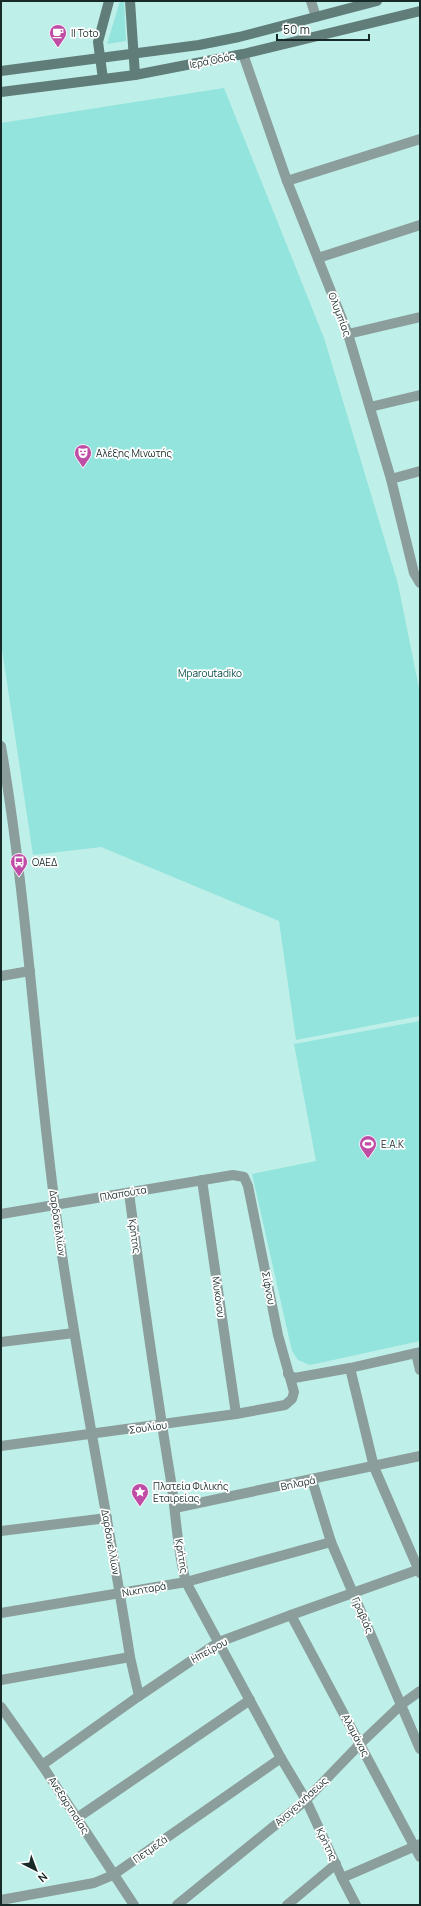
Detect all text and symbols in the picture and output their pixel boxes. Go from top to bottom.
scale bar [277,16,369,42]
text: 50 m [283,21,310,38]
cafe icon: Il Toto [48,23,68,48]
place label: Il Toto [71,26,99,40]
street label: Ιερά Οδός [188,49,236,71]
street label: Ολυμπίας [325,290,355,338]
theatre icon: Αλέξης Μινωτής [73,443,93,468]
place label: Αλέξης Μινωτής [96,446,173,460]
park label: Mparoutadiko [178,666,242,680]
bus stop icon: ΟΑΕΔ [9,852,29,877]
place label: ΟΑΕΔ [32,855,58,869]
sports icon: E.A.K [358,1134,378,1159]
place label: E.A.K [381,1137,404,1151]
street label: Πλαπούτα [99,1182,147,1204]
street label: Δαρδανελλίων [46,1189,70,1257]
street label: Κρήτης [126,1218,144,1255]
street label: Σίφνου [259,1270,279,1306]
street label: Μυκόνου [209,1276,229,1319]
street label: Σουλίου [128,1417,168,1437]
street label: Βηλαρά [279,1472,317,1494]
place label: Πλατεία Φιλικής Εταιρείας [153,1479,229,1505]
place icon: Πλατεία Φιλικής Εταιρείας [130,1482,150,1507]
street label: Δαρδανελλίων [98,1508,124,1576]
street label: Κρήτης [172,1538,192,1575]
street label: Νικηταρά [121,1578,167,1600]
street label: Γραβιάς [349,1595,377,1636]
street label: Ηπείρου [188,1634,230,1666]
street label: Αλαμάνας [339,1711,373,1759]
street label: Αναγεννήσεως [271,1773,331,1829]
street label: Ανεξαρτησίας [45,1774,93,1837]
street label: Κρήτης [313,1825,341,1863]
street label: Πετμεζά [130,1832,170,1866]
north arrow [16,1850,56,1890]
text: N [35,1870,51,1886]

